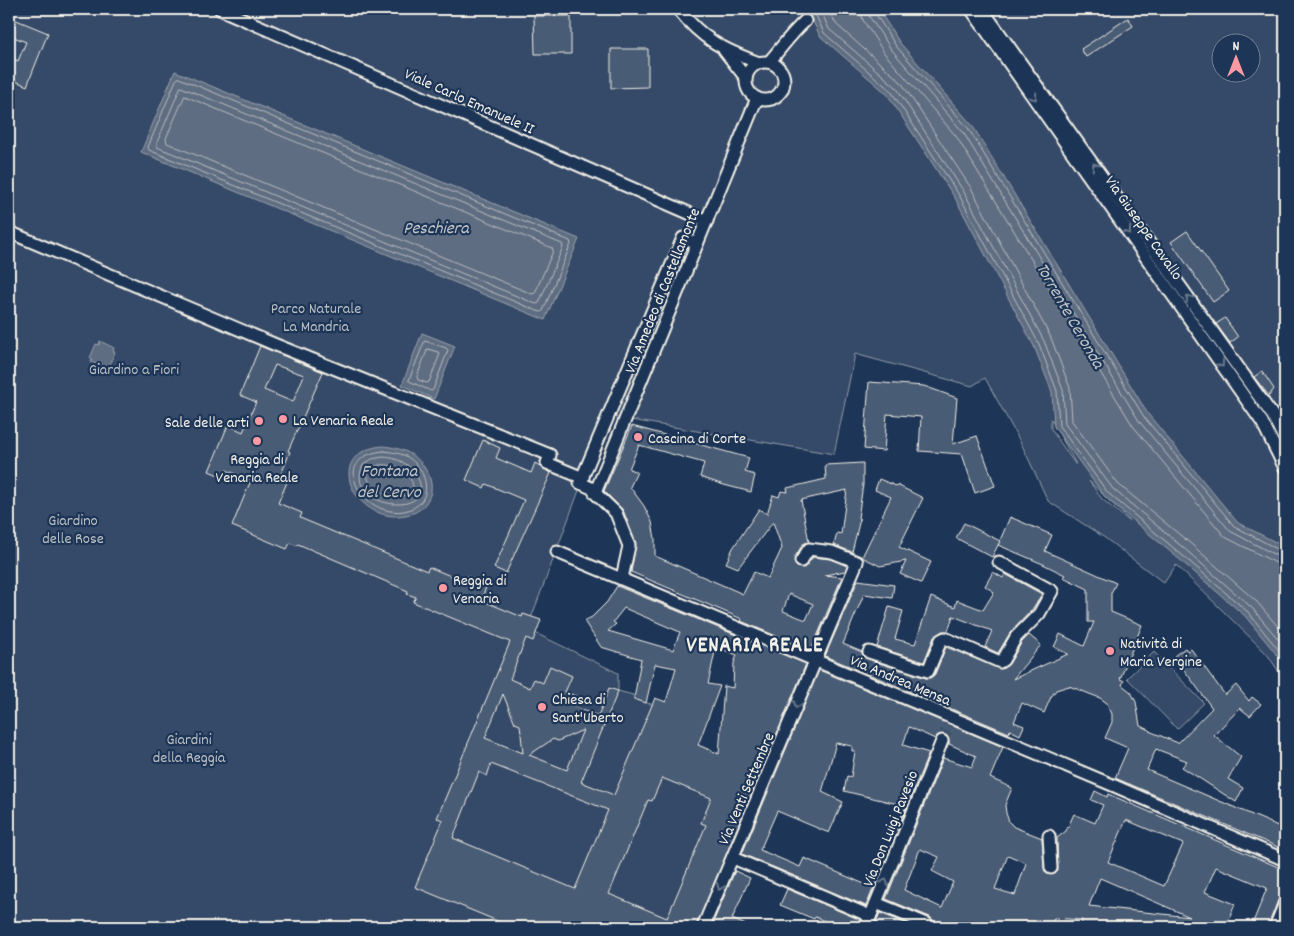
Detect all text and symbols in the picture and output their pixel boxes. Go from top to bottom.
north arrow [1212,32,1262,82]
text: N [1233,37,1240,57]
street label: Viale Carlo Emanuele II [400,63,538,141]
one-way arrow [1028,92,1037,101]
one-way arrow [1092,162,1101,172]
street label: Via Giuseppe Cavallo [1098,171,1188,286]
street label: Via Amedeo di Castellamonte [620,205,707,377]
water label: Peschiera [403,217,470,242]
one-way arrow [1122,225,1131,234]
water label: Torrente Ceronda [1028,259,1110,375]
one-way arrow [1186,295,1195,304]
park label: Parco Naturale La Mandria [271,298,361,339]
one-way arrow [1215,358,1224,368]
park label: Giardino a Fiori [89,359,179,382]
place label: La Venaria Reale [293,410,394,433]
place label: Sale delle arti [165,412,249,435]
marker: La Venaria Reale [277,413,289,425]
marker: Sale delle arti [253,415,265,427]
place label: Cascina di Corte [648,428,746,451]
marker: Cascina di Corte [632,431,644,443]
marker: Reggia di Venaria Reale [251,435,263,447]
place label: Reggia di Venaria Reale [216,449,298,490]
water label: Fontana del Cervo [357,460,422,506]
park label: Giardino delle Rose [42,510,104,551]
place label: Reggia di Venaria [453,570,506,611]
marker: Reggia di Venaria [437,582,449,594]
district label: VENARIA REALE [687,632,823,662]
place label: Natività di Maria Vergine [1120,633,1202,674]
marker: Natività di Maria Vergine [1104,645,1116,657]
street label: Via Andrea Mensa [846,650,954,713]
place label: Chiesa di Sant'Uberto [552,689,624,730]
one-way arrow [792,700,803,709]
marker: Chiesa di Sant'Uberto [536,701,548,713]
park label: Giardini della Reggia [153,729,226,770]
street label: Via Venti Settembre [713,729,781,849]
street label: Via Don Luigi Pavesio [858,767,925,890]
one-way arrow [878,878,889,887]
one-way arrow [716,883,726,891]

